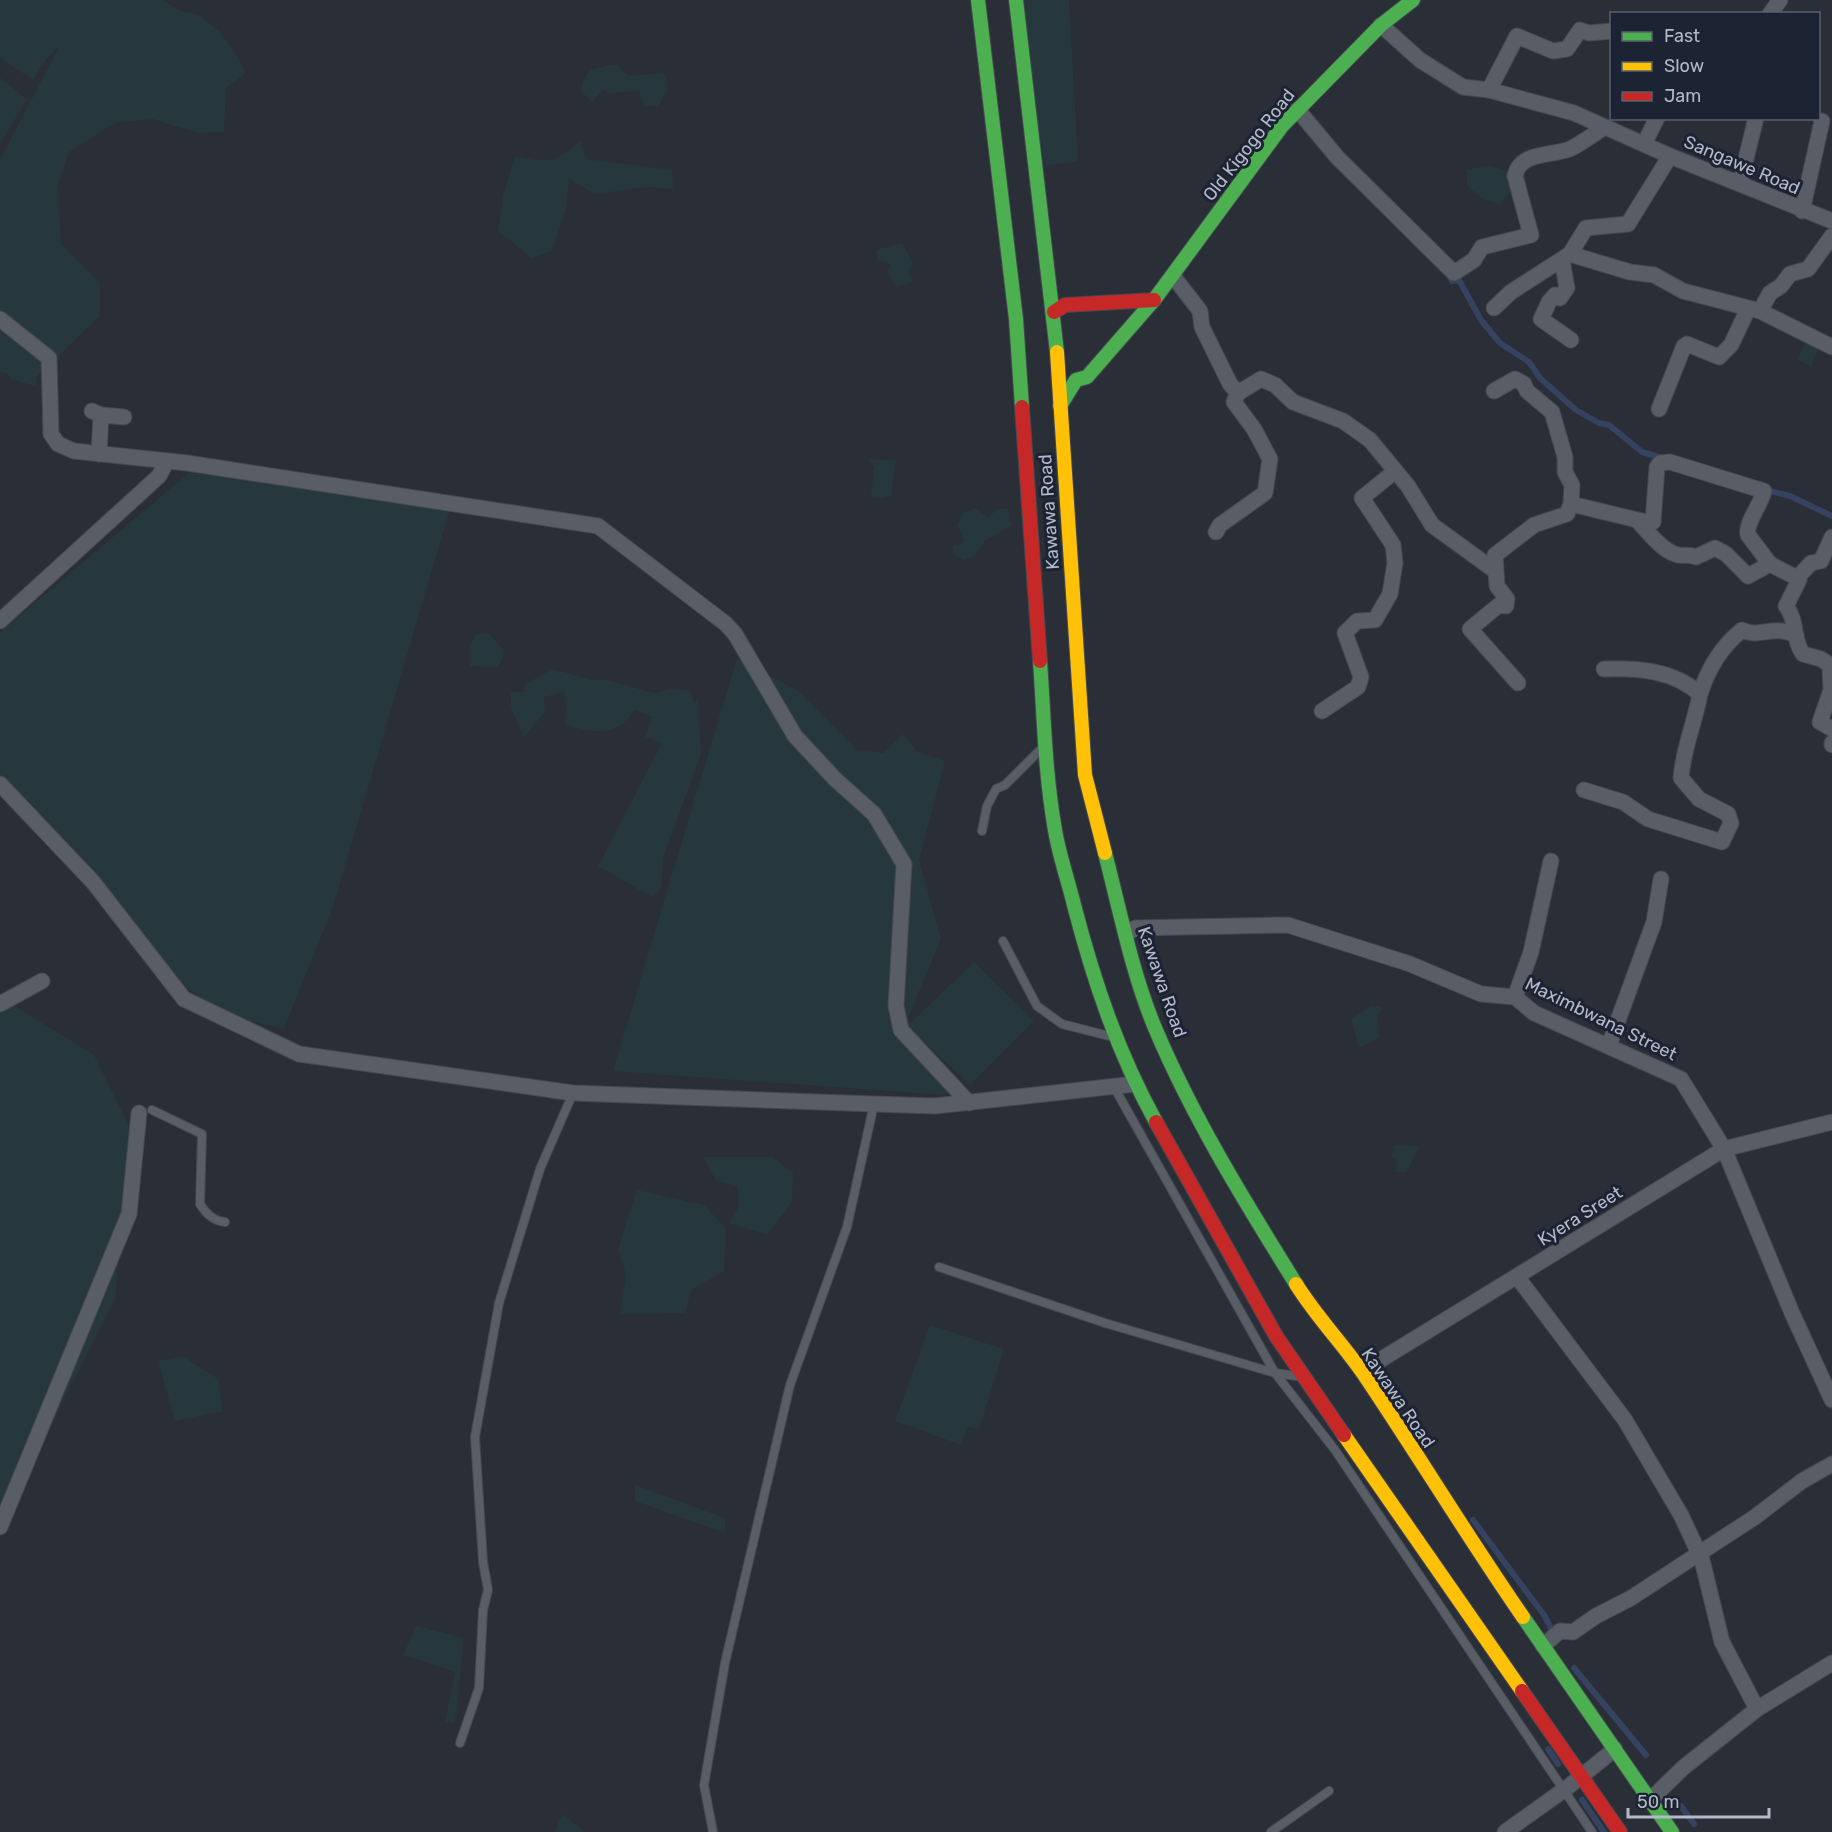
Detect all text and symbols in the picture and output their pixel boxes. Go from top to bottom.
legend [1610,12,1820,120]
text: Fast [1664,25,1700,47]
text: Slow [1664,55,1704,77]
street label: Old Kigogo Road [1198,85,1300,205]
text: Jam [1664,85,1701,107]
street label: Sangawe Road [1681,131,1803,199]
street label: Kawawa Road [1034,453,1064,571]
street label: Kawawa Road [1133,924,1191,1040]
street label: Maximbwana Street [1522,973,1680,1065]
street label: Kyera Sreet [1534,1181,1626,1251]
street label: Kawawa Road [1356,1344,1440,1452]
scale bar [1628,1781,1769,1819]
text: 50 m [1637,1791,1680,1813]

